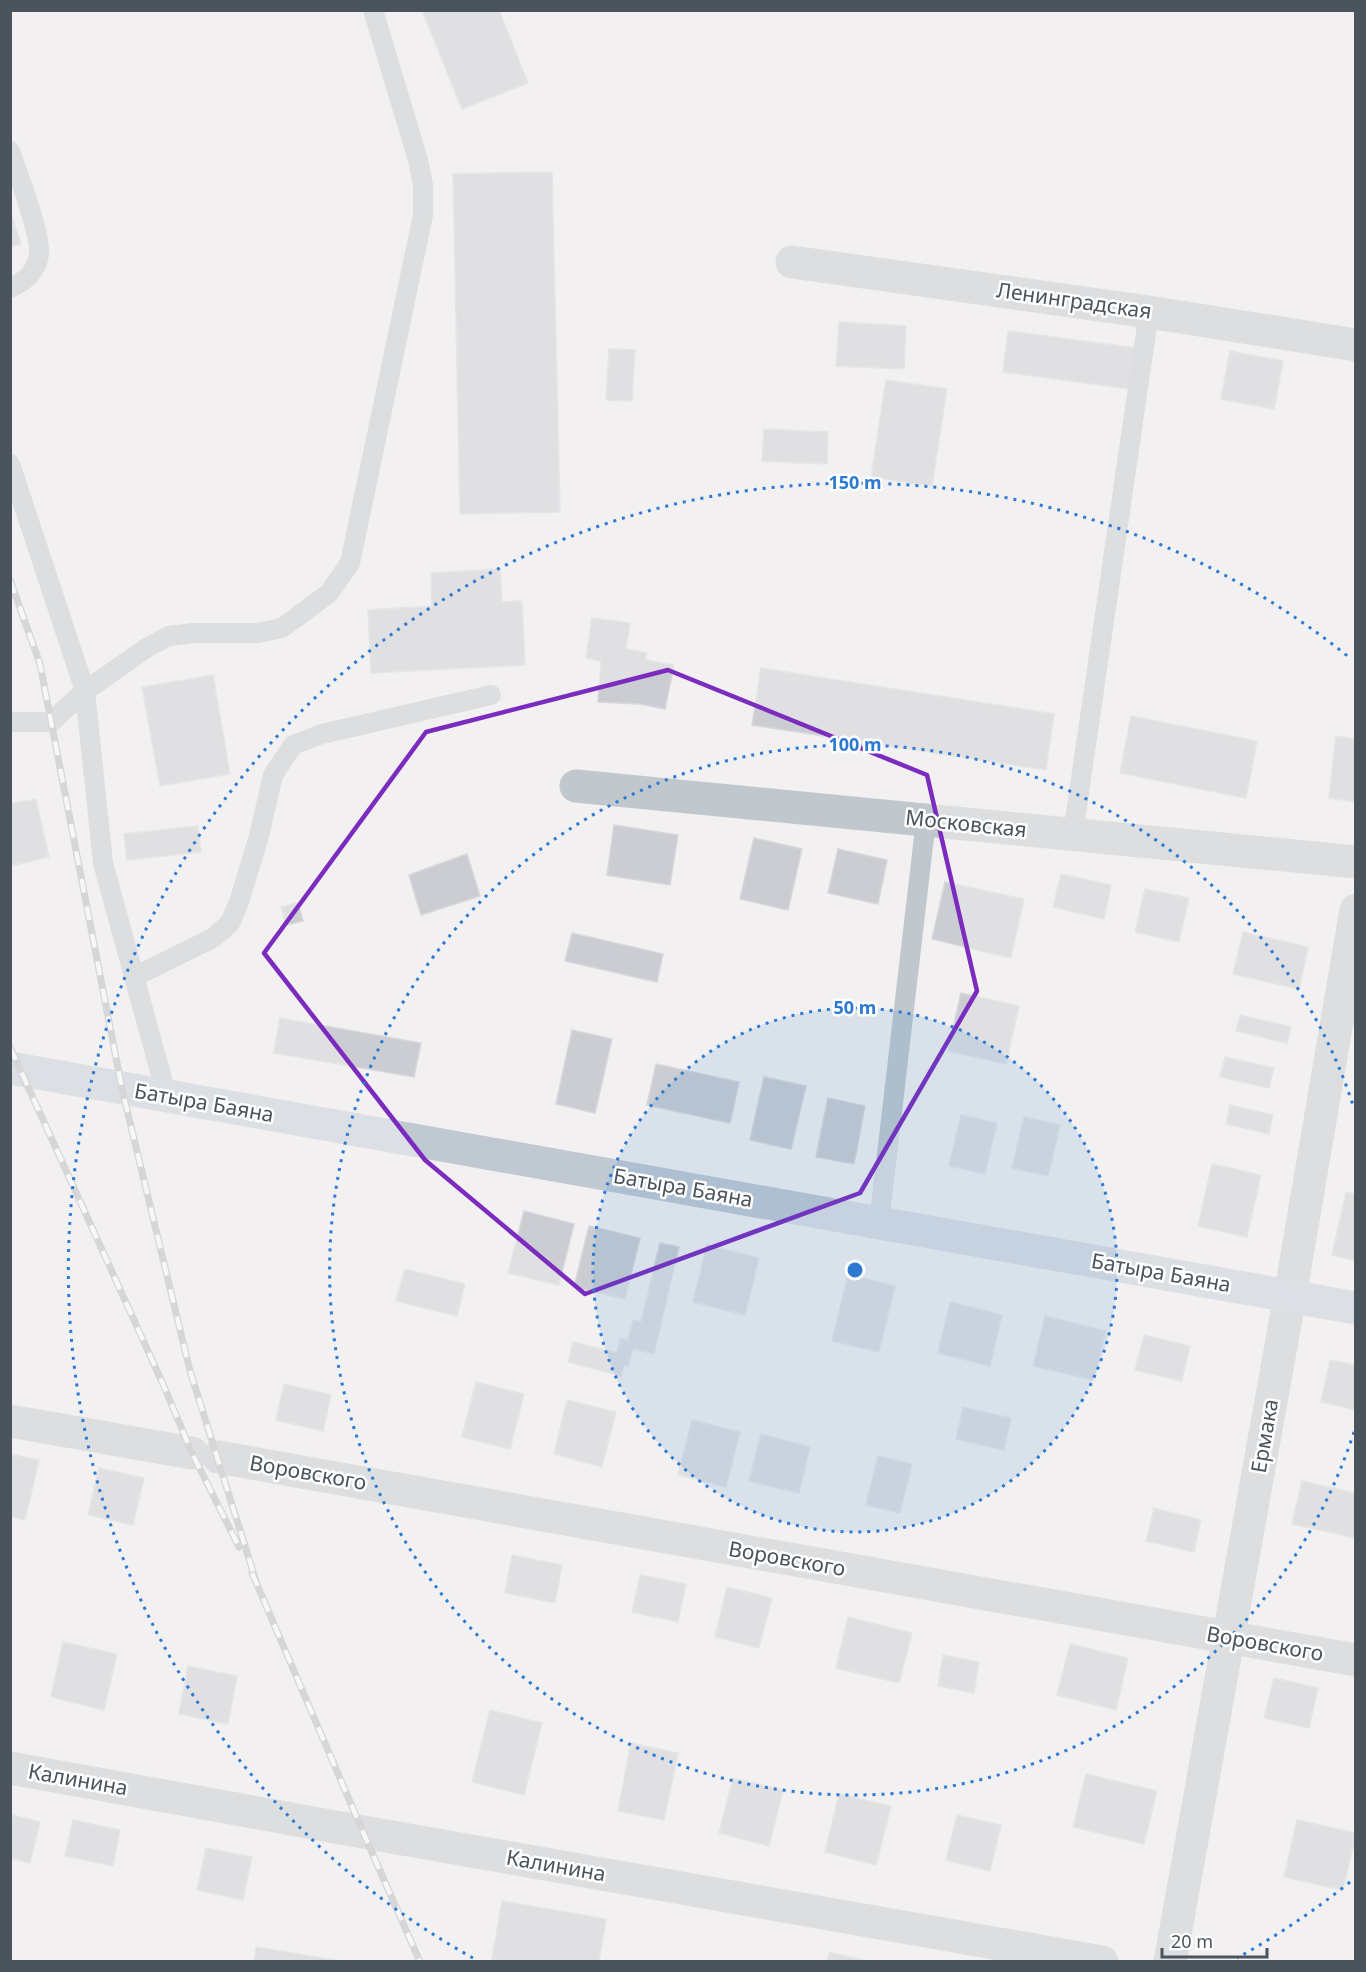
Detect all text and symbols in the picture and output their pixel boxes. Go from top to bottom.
street label: Ленинградская [995,275,1153,325]
text: 150 m [828,470,882,494]
text: 100 m [828,732,882,756]
street label: Московская [904,803,1028,843]
text: 50 m [834,995,876,1019]
street label: Батыра Баяна [132,1076,276,1128]
street label: Батыра Баяна [611,1161,755,1213]
street label: Батыра Баяна [1089,1246,1233,1298]
centre of rings [845,1260,865,1280]
street label: Ермака [1244,1397,1284,1475]
street label: Воровского [248,1448,369,1496]
street label: Воровского [727,1534,848,1582]
street label: Воровского [1205,1619,1326,1667]
street label: Калинина [26,1757,130,1802]
street label: Калинина [504,1843,608,1888]
scale bar [1162,1921,1267,1959]
text: 20 m [1171,1929,1213,1953]

